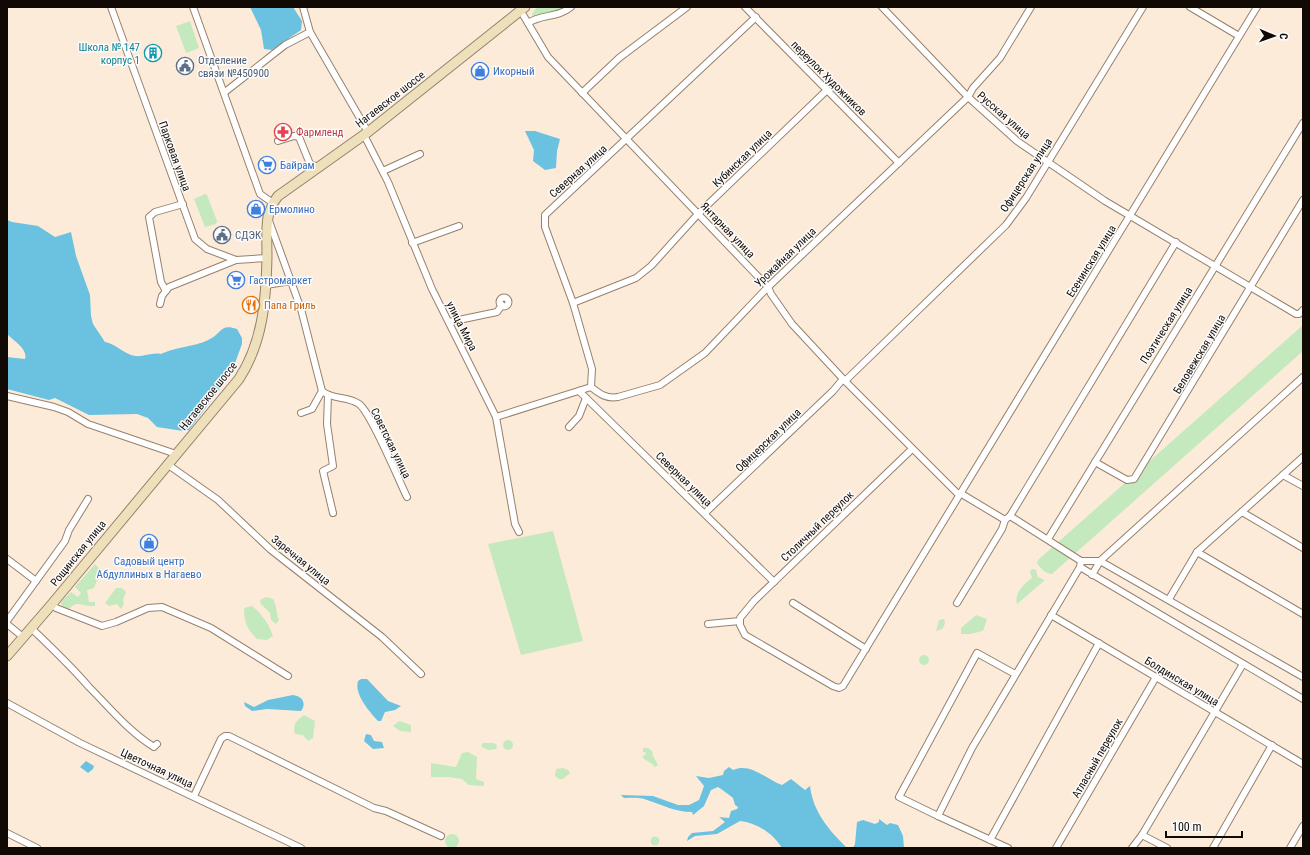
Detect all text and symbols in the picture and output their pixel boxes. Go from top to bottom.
north arrow [1254,16,1294,56]
text: С [1277,33,1290,40]
street label: переулок Художников [788,38,869,119]
place label: Школа № 147 корпус 1 [78,41,140,67]
building icon: Школа № 147 корпус 1 [143,43,163,63]
place label: Отделение связи №450900 [198,54,269,80]
public building icon: Отделение связи №450900 [175,56,195,76]
shop icon: Икорный [470,61,490,81]
place label: Икорный [493,65,535,78]
street label: Нагаевское шоссе [353,68,427,130]
street label: Русская улица [975,89,1033,142]
street label: Парковая улица [156,119,193,193]
pharmacy icon: Фармленд [273,122,293,142]
place label: Фармленд [296,126,344,139]
street label: Кубинская улица [710,127,775,190]
street label: Офицерская улица [998,136,1055,215]
street label: Северная улица [547,142,610,201]
supermarket icon: Байрам [257,155,277,175]
place label: Байрам [280,159,315,172]
shop icon: Ермолино [246,199,266,219]
street label: Янтарная улица [698,200,757,261]
place label: Ермолино [269,203,315,216]
street label: Есенинская улица [1064,223,1119,300]
public building icon: СДЭК [212,225,232,245]
street label: Урожайная улица [752,225,819,290]
place label: СДЭК [235,229,262,242]
supermarket icon: Гастромаркет [226,270,246,290]
place label: Гастромаркет [249,274,312,287]
street label: Поэтическая улица [1138,285,1195,366]
restaurant icon: Папа Гриль [241,295,261,315]
place label: Папа Гриль [264,299,316,312]
street label: улица Мира [444,299,480,353]
street label: Беловежская улица [1171,312,1228,396]
street label: Нагаевское шоссе [177,360,240,433]
street label: Советская улица [368,406,413,481]
street label: Офицерская улица [733,406,804,475]
street label: Северная улица [653,449,714,509]
street label: Столичный переулок [778,488,857,564]
street label: Рощинская улица [48,518,109,589]
shop icon: Садовый центр Абдуллиных в Нагаево [139,533,159,553]
street label: Заречная улица [269,533,333,588]
place label: Садовый центр Абдуллиных в Нагаево [97,555,202,581]
street label: Болдинская улица [1142,654,1221,709]
street label: Атласный переулок [1069,716,1126,800]
street label: Цветочная улица [119,746,195,791]
scale bar [1166,813,1242,839]
text: 100 m [1172,820,1202,834]

